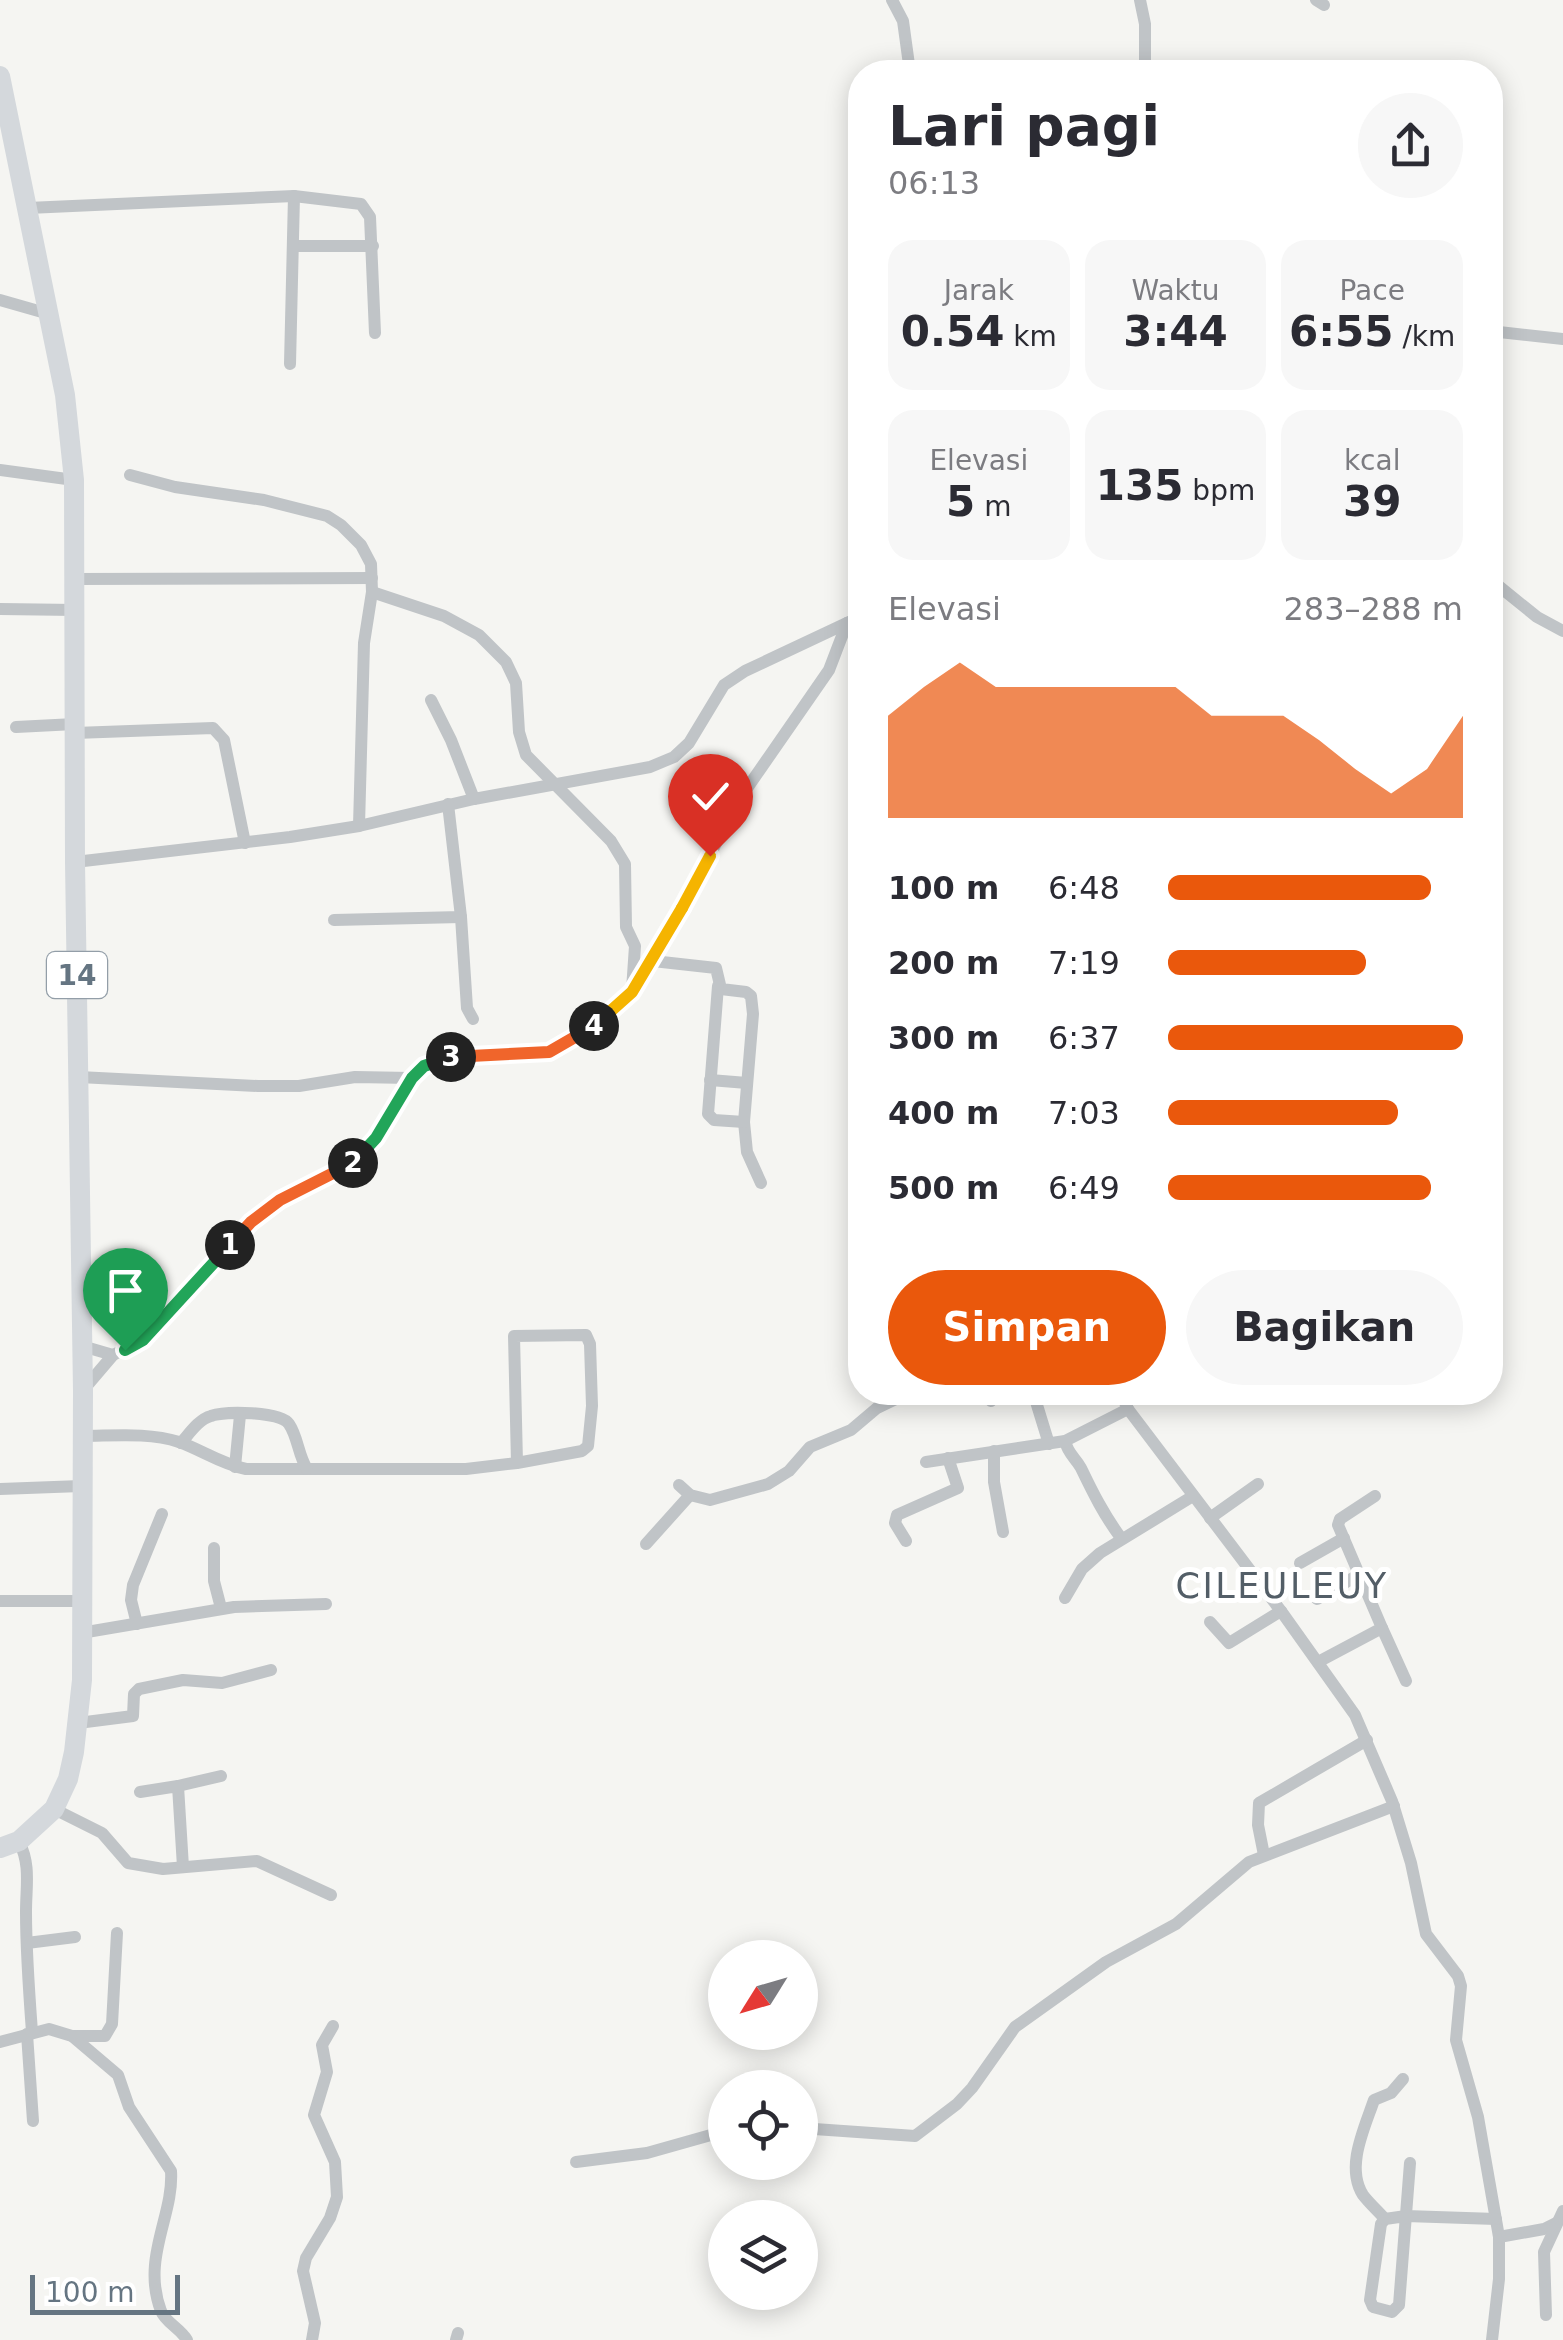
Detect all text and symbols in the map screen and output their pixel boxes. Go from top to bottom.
button: share [1358,93,1463,198]
text: Lari pagi [888,94,1160,158]
text: 06:13 [888,164,980,202]
text: Jarak [944,274,1014,307]
text: Waktu [1131,274,1219,307]
text: Pace [1339,274,1405,307]
text: 0.54 [901,307,1004,356]
text: 3:44 [1123,307,1228,356]
text: 6:55 [1289,307,1393,356]
text: km [1004,320,1057,353]
text: /km [1393,320,1455,353]
text: Elevasi [929,444,1028,477]
text: kcal [1344,444,1400,477]
text: 135 [1096,461,1183,510]
text: bpm [1183,474,1255,507]
text: 5 [946,477,975,526]
text: 39 [1343,477,1401,526]
text: m [975,490,1012,523]
text: Elevasi [888,590,1001,628]
text: 283–288 m [1284,590,1463,628]
pin [668,754,753,857]
icon: check [683,769,738,824]
text: 100 m [888,869,999,907]
text: 6:48 [1048,869,1120,907]
text: 200 m [888,944,999,982]
text: 7:19 [1048,944,1120,982]
road number: 14 [47,952,107,998]
pin: 4 [569,1001,619,1051]
text: 4 [584,1009,604,1042]
text: 300 m [888,1019,999,1057]
text: 6:37 [1048,1019,1120,1057]
pin: 3 [426,1032,476,1082]
text: 3 [441,1040,461,1073]
text: 400 m [888,1094,999,1132]
text: 7:03 [1048,1094,1120,1132]
pin: 2 [328,1138,378,1188]
text: 2 [343,1146,363,1179]
text: 500 m [888,1169,999,1207]
text: 6:49 [1048,1169,1120,1207]
pin: 1 [205,1220,255,1270]
text: 1 [220,1228,240,1261]
pin [83,1248,168,1351]
icon: arrive [98,1263,153,1318]
button: Simpan [888,1270,1166,1385]
button: Bagikan [1186,1270,1463,1385]
district label: CILEULEUY [1175,1566,1389,1606]
north arrow [708,1940,818,2050]
map controls [708,1940,818,2310]
button: locate [708,2070,818,2180]
button: layers [708,2200,818,2310]
scale bar [30,2270,180,2314]
text: 100 m [45,2276,135,2309]

